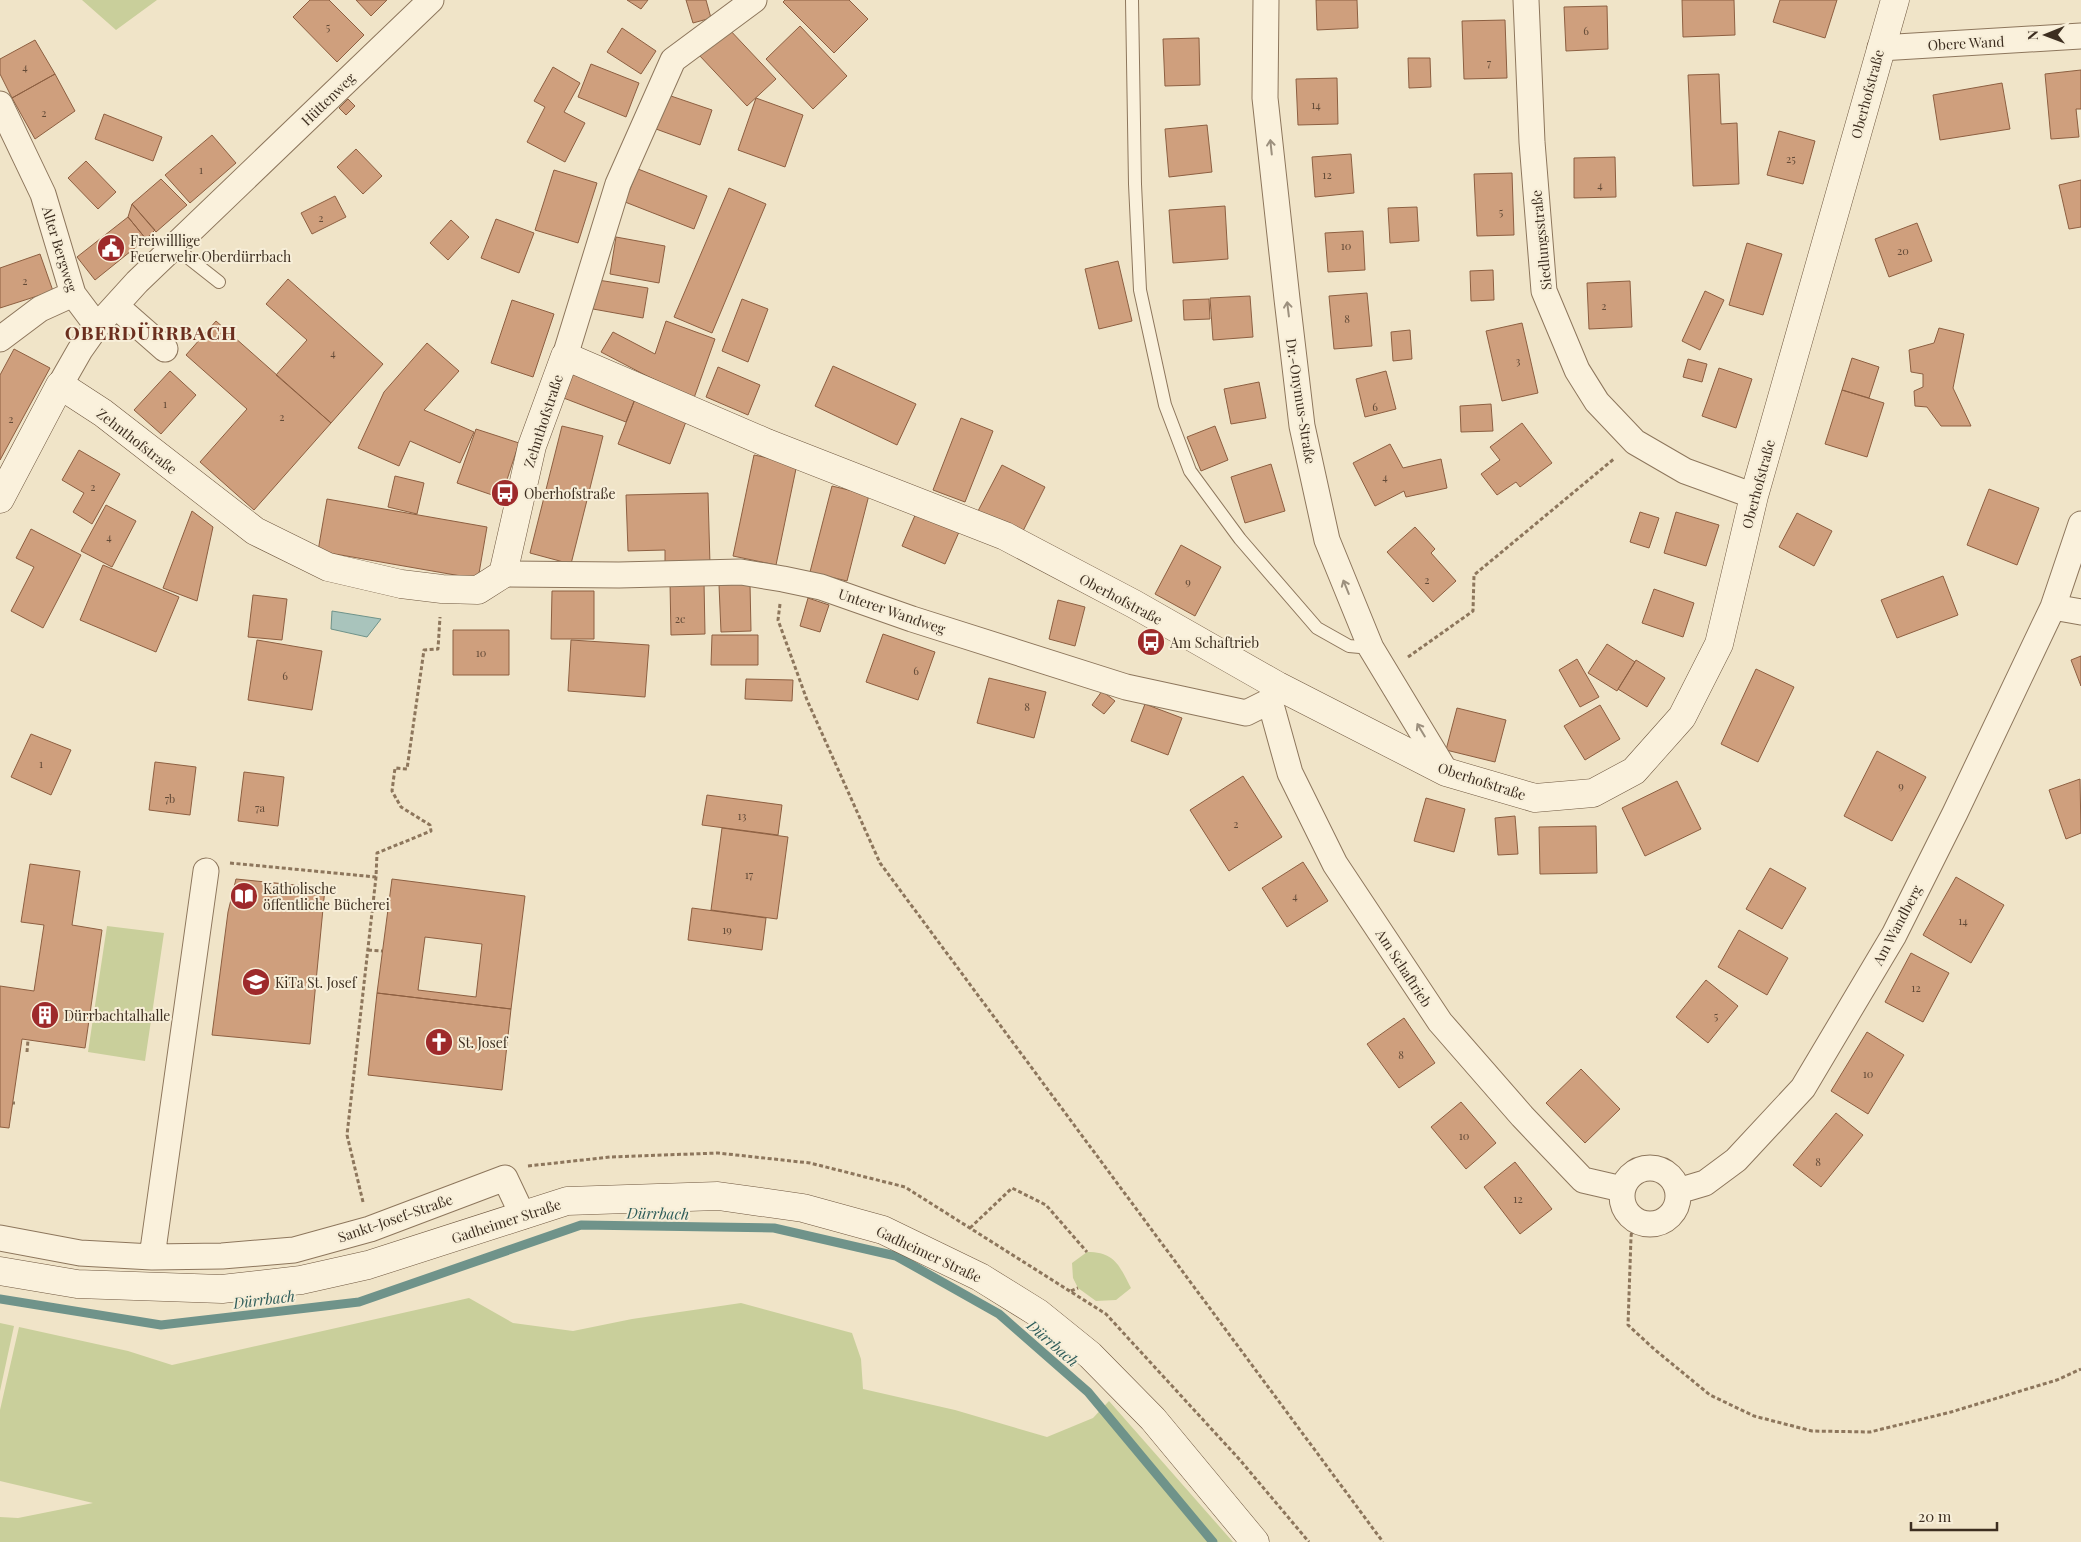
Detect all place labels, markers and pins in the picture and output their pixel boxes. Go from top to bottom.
place label: Freiwilllige Feuerwehr Oberdürrbach [130,231,292,266]
public building icon: Freiwilllige Feuerwehr Oberdürrbach [96,233,126,263]
bus stop icon: Oberhofstraße [490,478,520,508]
place label: Oberhofstraße [524,484,616,503]
bus stop icon: Am Schaftrieb [1136,627,1166,657]
place label: Am Schaftrieb [1169,633,1259,652]
place label: Katholische öffentliche Bücherei [263,879,390,914]
library icon: Katholische öffentliche Bücherei [229,881,259,911]
school or university icon: KiTa St. Josef [241,967,271,997]
place label: KiTa St. Josef [275,973,358,992]
building icon: Dürrbachtalhalle [30,1000,60,1030]
place label: Dürrbachtalhalle [64,1006,170,1025]
church icon: St. Josef [424,1027,454,1057]
place label: St. Josef [458,1033,509,1052]

